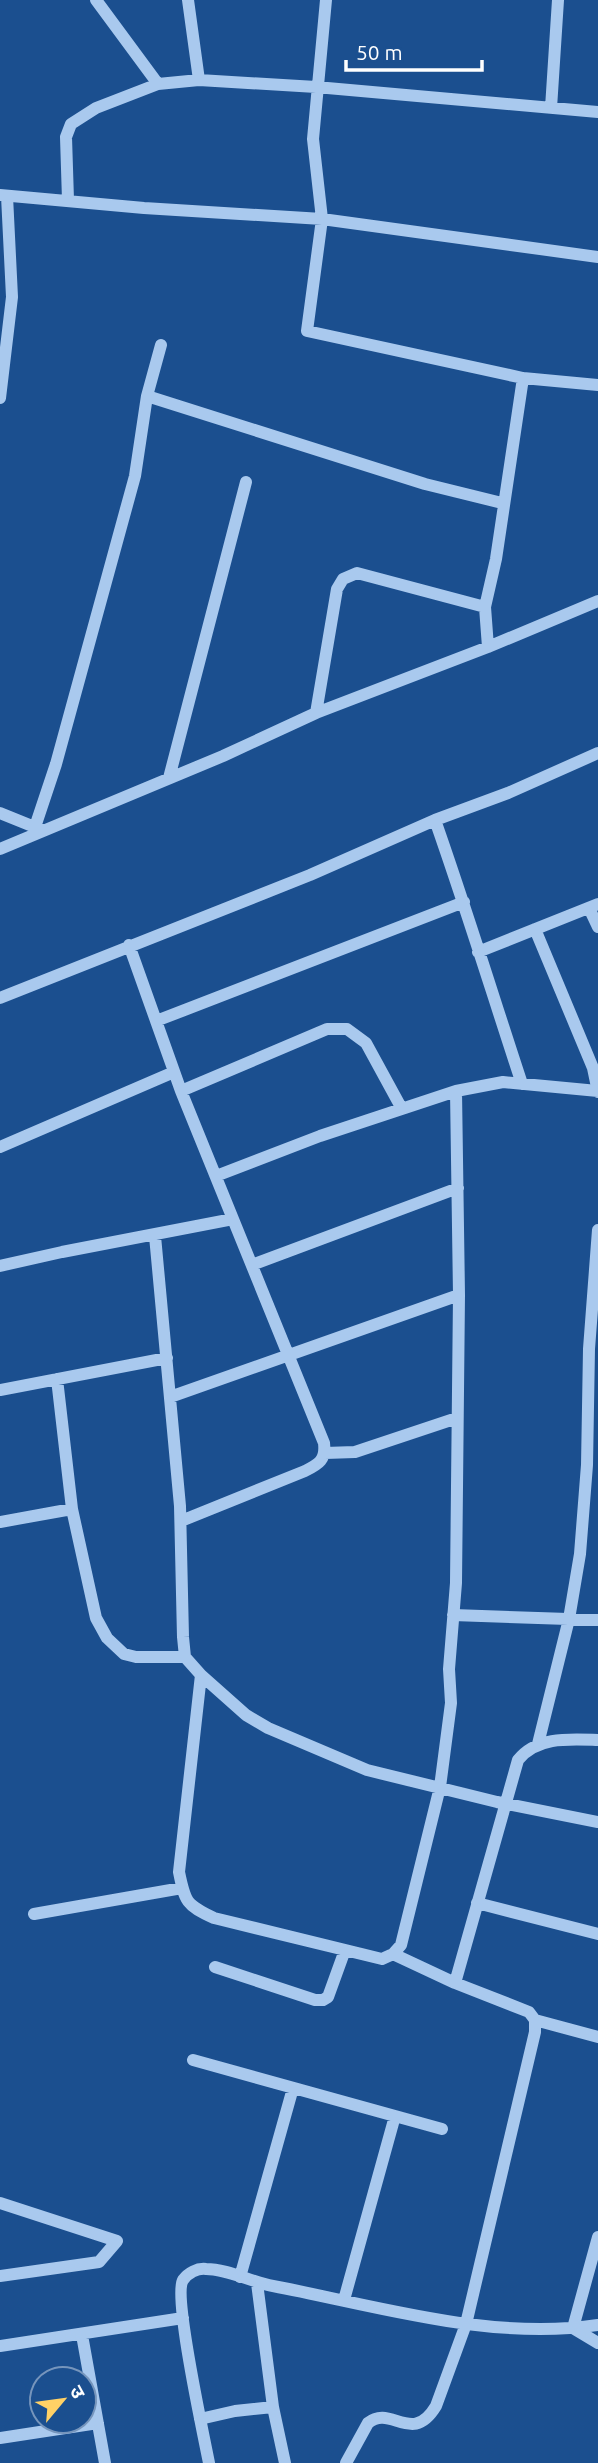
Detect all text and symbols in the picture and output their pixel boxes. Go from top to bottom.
scale bar [346,28,482,72]
text: 50 m [356,40,403,64]
north arrow [28,2365,98,2435]
text: उ [66,2382,91,2403]

